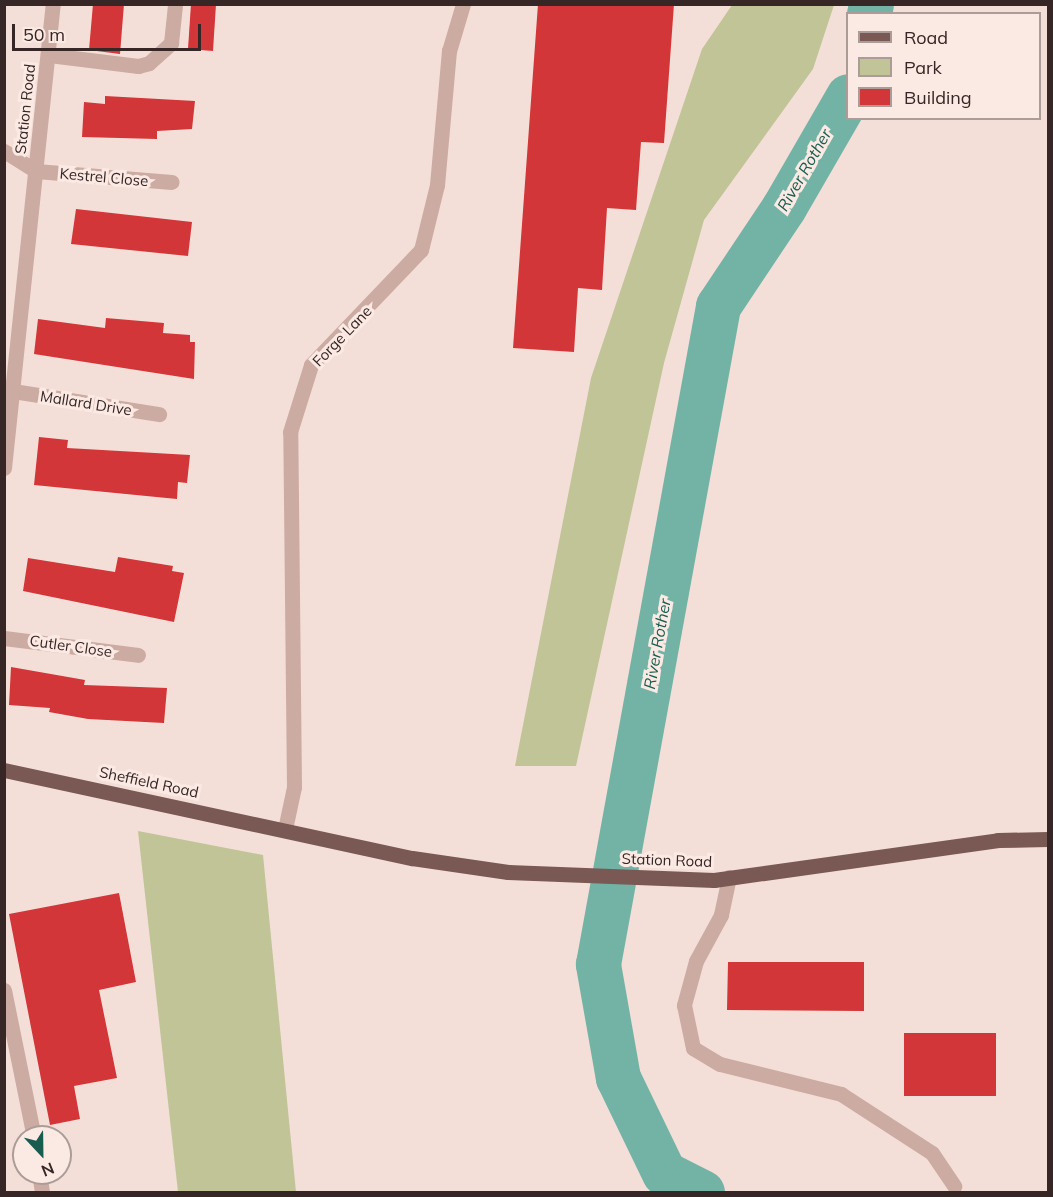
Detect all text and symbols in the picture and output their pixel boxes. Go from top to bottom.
scale bar [15,12,204,50]
legend [846,12,1041,120]
text: 50 m [23,23,65,46]
text: Road [904,26,948,49]
text: Park [904,56,942,79]
street label: Station Road [11,63,39,155]
text: Building [904,86,972,109]
water label: River Rother [773,126,835,214]
street label: Kestrel Close [59,164,149,190]
street label: Forge Lane [309,302,375,370]
street label: Mallard Drive [39,387,133,419]
water label: River Rother [640,597,674,691]
street label: Cutler Close [29,631,113,661]
street label: Sheffield Road [98,763,200,801]
street label: Station Road [621,849,713,871]
north arrow [12,1125,72,1185]
text: N [39,1158,57,1181]

